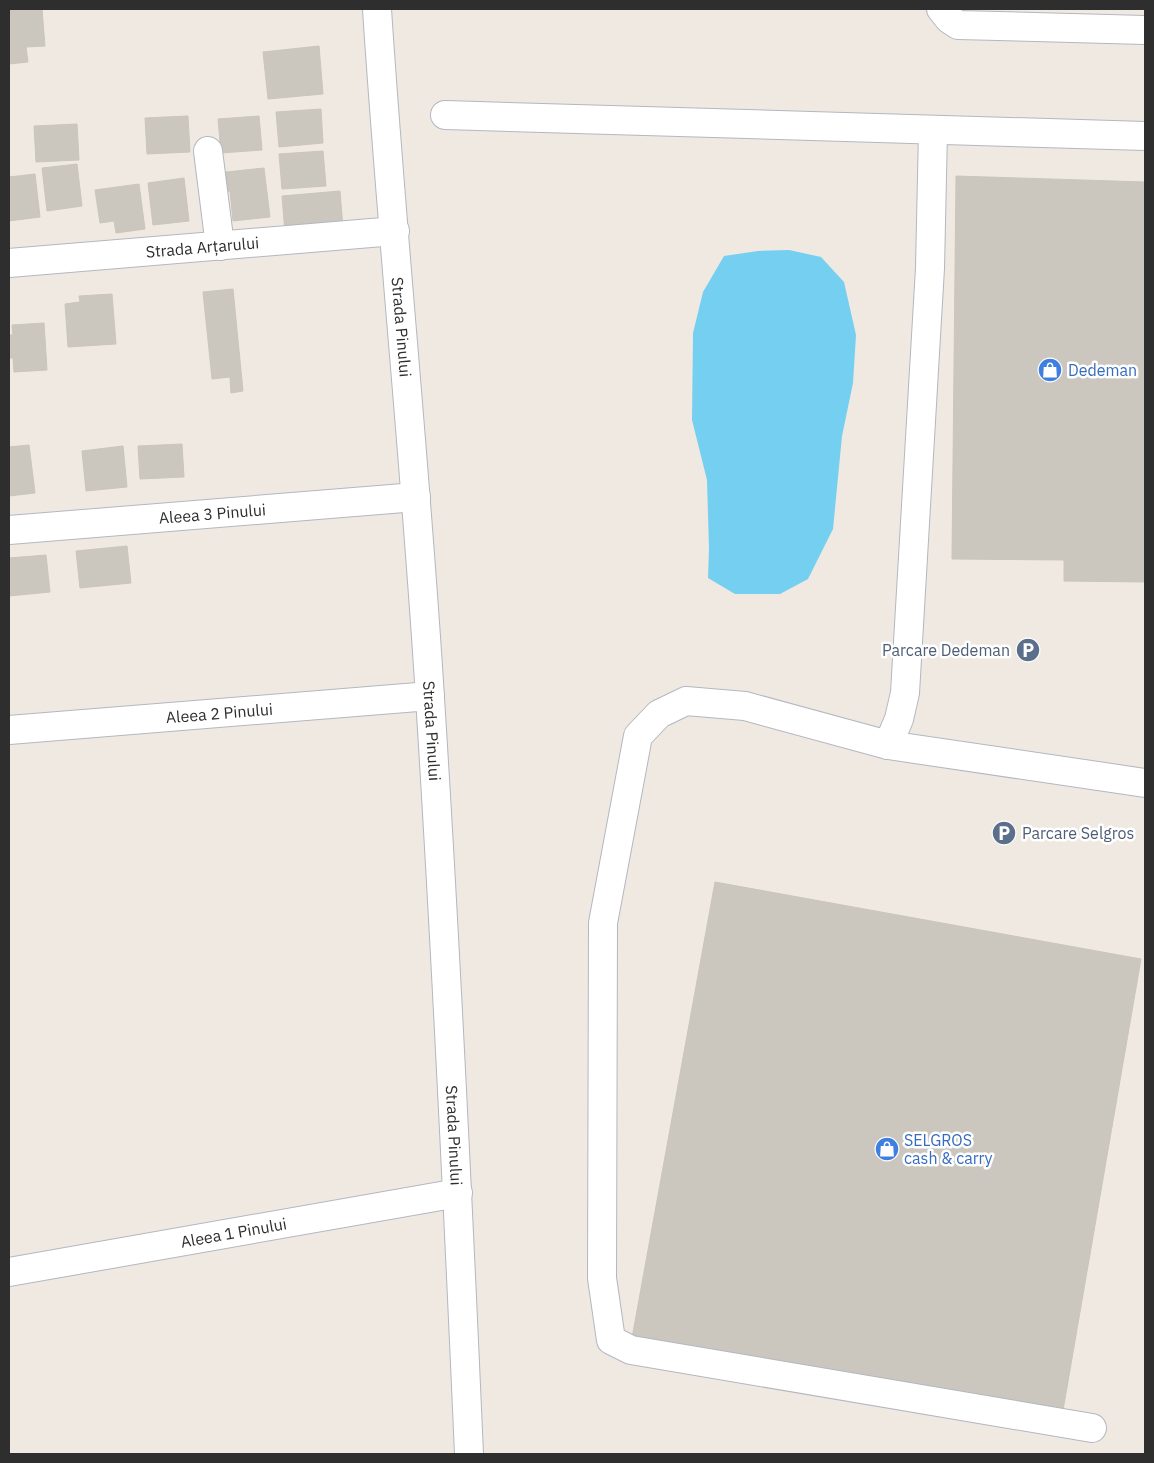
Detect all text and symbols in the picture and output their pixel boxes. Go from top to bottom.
street label: Strada Arțarului [145,232,260,262]
street label: Strada Pinului [388,276,416,378]
shop icon: Dedeman [1037,357,1063,383]
place label: Dedeman [1068,360,1137,380]
street label: Aleea 3 Pinului [158,499,267,528]
parking icon: Parcare Dedeman [1015,637,1041,663]
place label: Parcare Dedeman [882,640,1010,660]
street label: Strada Pinului [419,680,445,782]
street label: Aleea 2 Pinului [165,699,274,727]
parking icon: Parcare Selgros [991,820,1017,846]
place label: Parcare Selgros [1022,823,1134,843]
street label: Strada Pinului [442,1085,467,1186]
place label: SELGROS cash & carry [904,1130,993,1168]
shop icon: SELGROS cash & carry [874,1136,900,1162]
street label: Aleea 1 Pinului [179,1213,288,1252]

